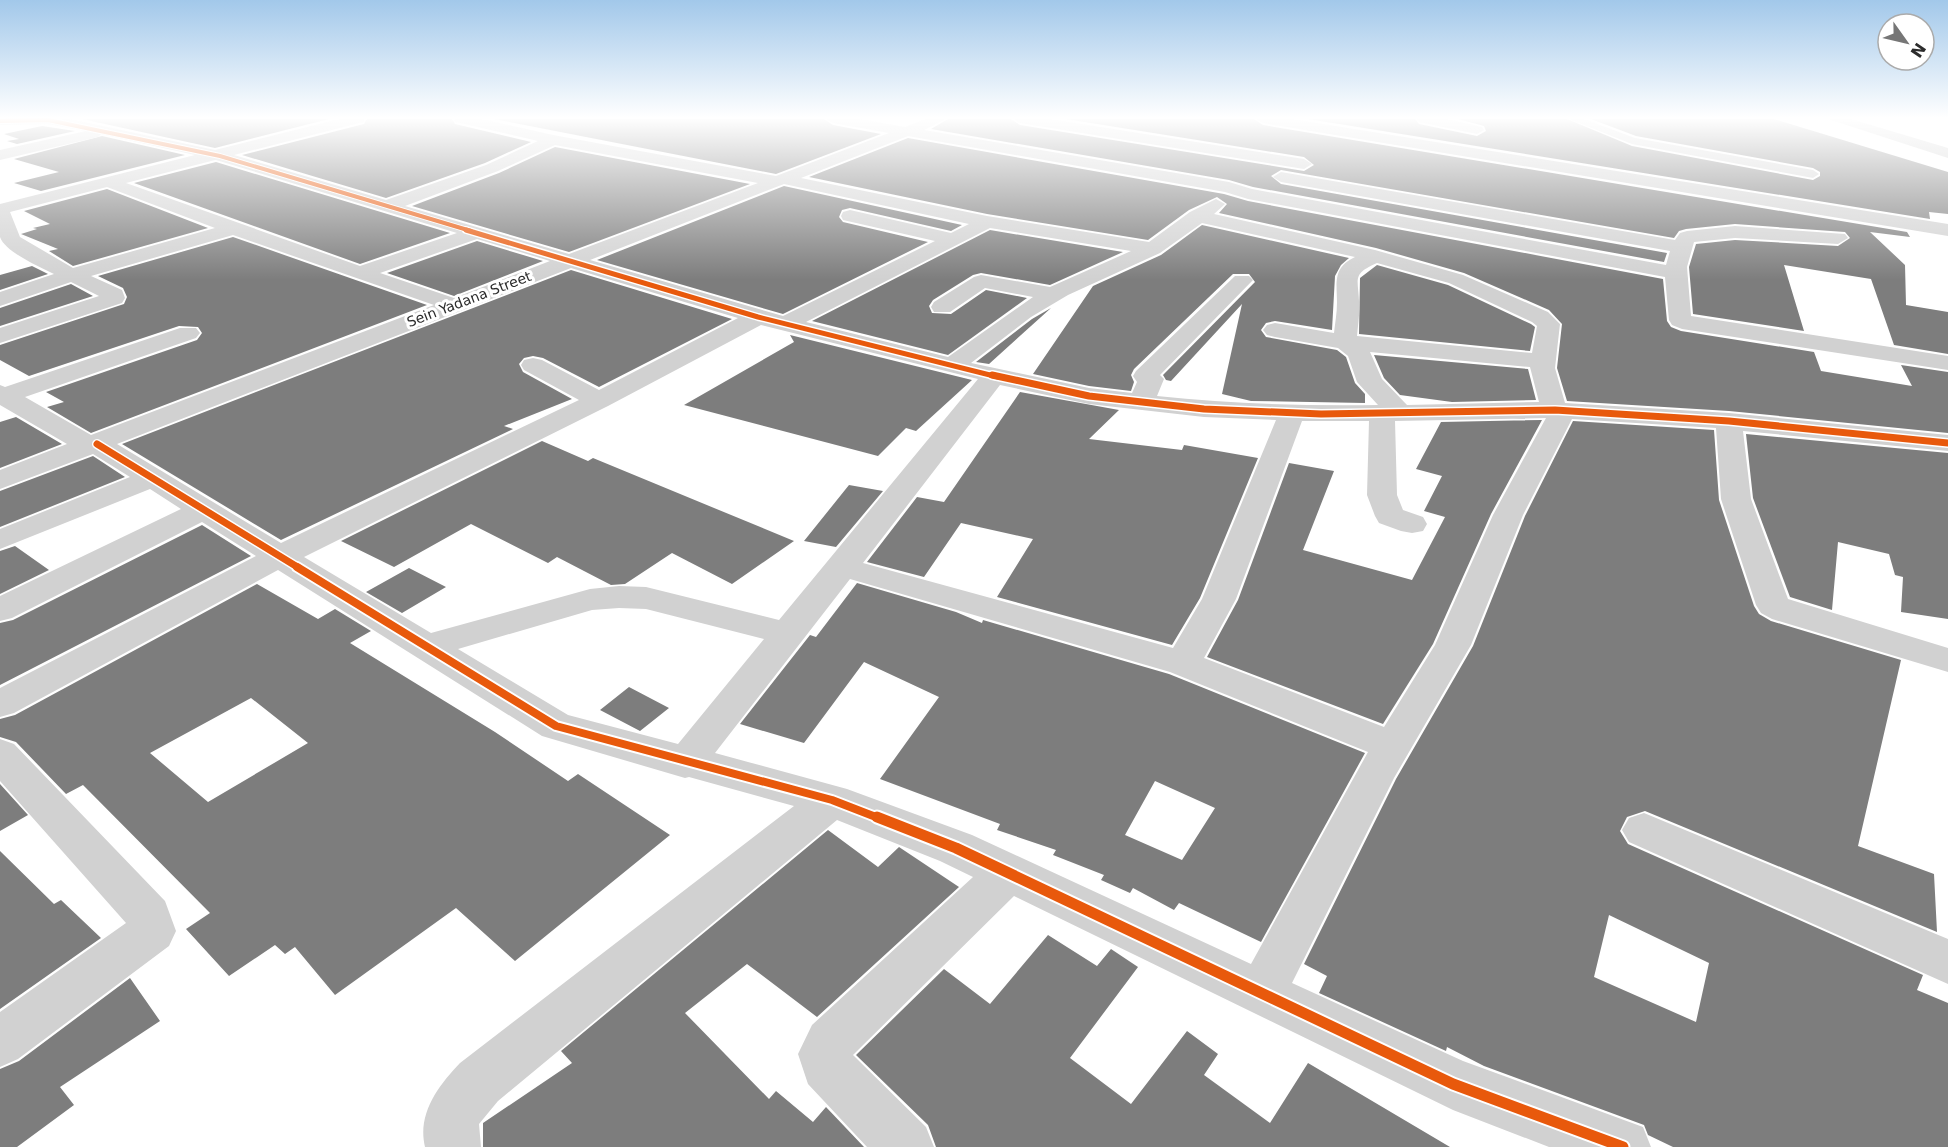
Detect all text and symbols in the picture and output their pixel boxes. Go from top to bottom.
north arrow [1876,12,1936,72]
text: N [1906,39,1930,61]
street label: Sein Yadana Street [405,268,534,330]

